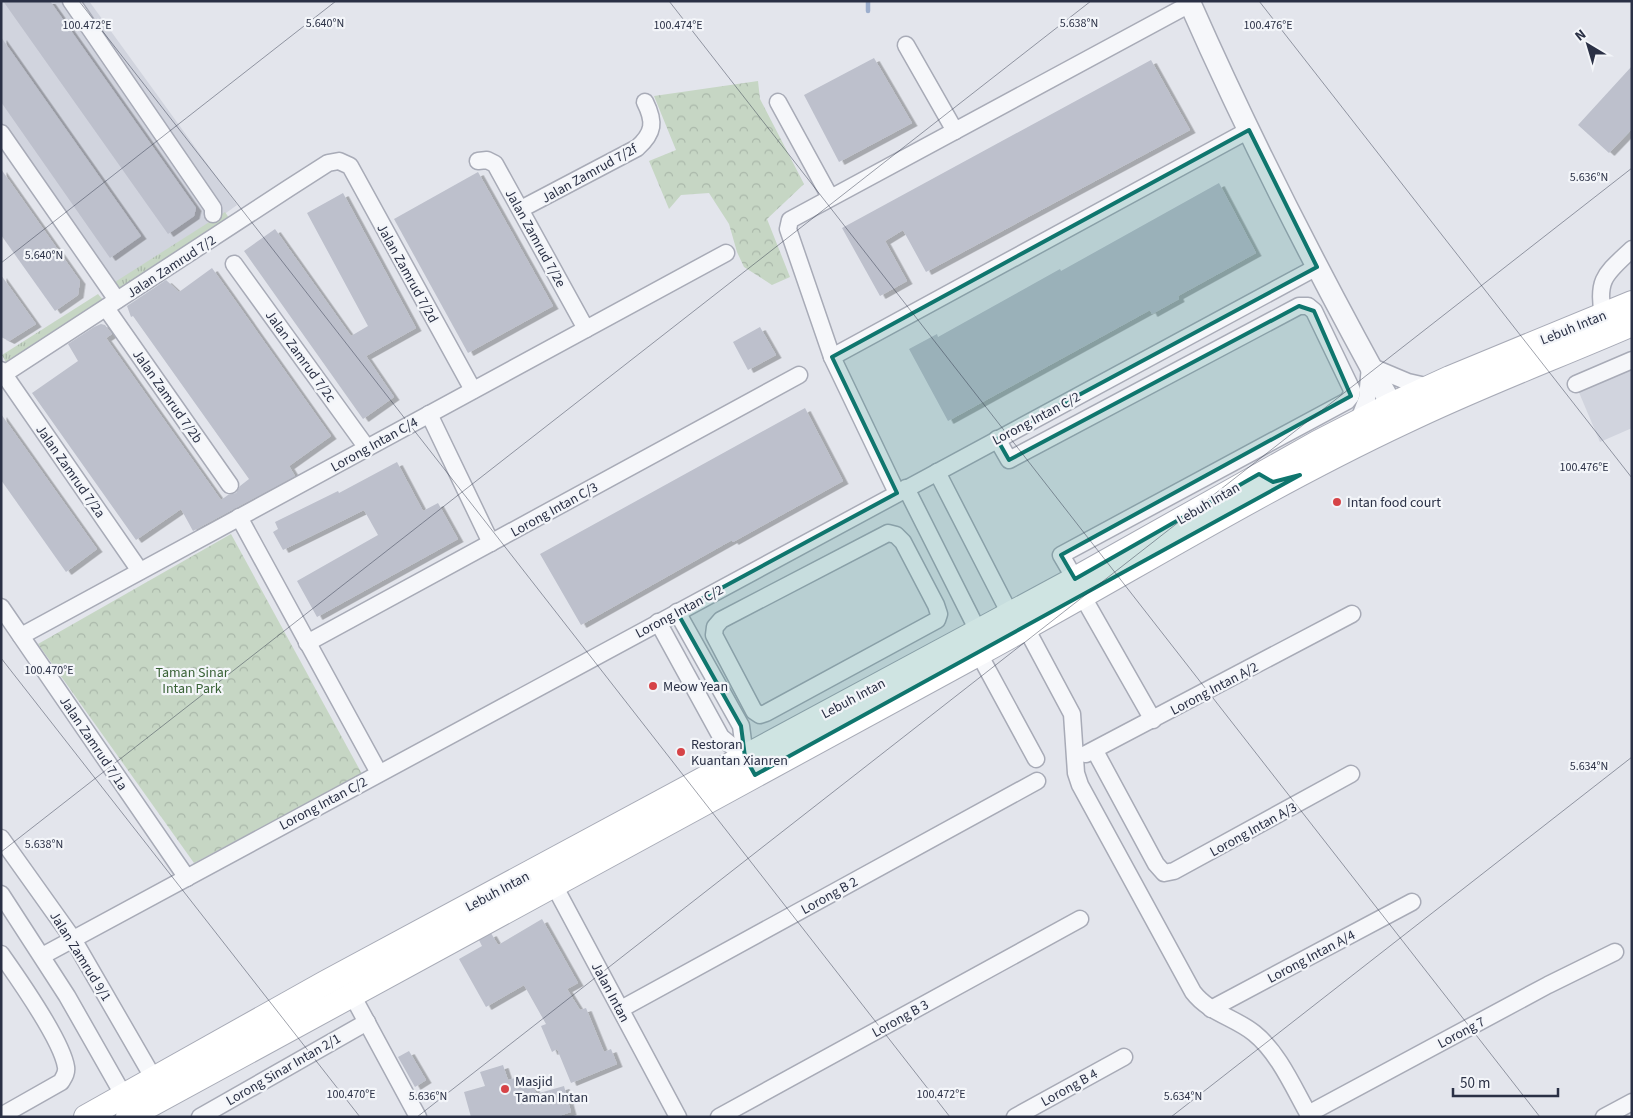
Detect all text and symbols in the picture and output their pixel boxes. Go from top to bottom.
text: 5.640°N [306,15,344,32]
text: 5.638°N [1060,15,1098,32]
text: 100.472°E [62,17,112,34]
text: 100.474°E [653,17,703,34]
text: 100.476°E [1243,17,1293,34]
north arrow [1563,20,1613,70]
text: N [1571,25,1590,46]
street label: Jalan Zamrud 7/2f [538,139,642,209]
text: 5.636°N [1570,169,1608,186]
street label: Jalan Zamrud 7/2e [500,186,570,291]
street label: Jalan Zamrud 7/2d [372,220,443,327]
street label: Jalan Zamrud 7/2 [123,230,220,303]
text: 5.640°N [25,247,63,264]
street label: Lebuh Intan [1537,306,1610,350]
street label: Jalan Zamrud 7/2c [260,307,341,407]
street label: Jalan Zamrud 7/2b [127,346,207,448]
street label: Lorong Intan C/2 [989,387,1084,451]
street label: Lorong Intan C/4 [327,413,422,477]
street label: Jalan Zamrud 7/2a [31,421,110,522]
text: 100.476°E [1559,459,1609,476]
street label: Lorong Intan C/3 [507,478,602,542]
street label: Lebuh Intan [1173,478,1244,530]
place label: Intan food court [1347,493,1441,513]
marker: Intan food court [1331,496,1343,508]
street label: Lorong Intan C/2 [632,580,727,644]
street label: Lorong Intan A/2 [1167,657,1262,720]
text: 100.470°E [24,662,74,679]
park label: Taman Sinar Intan Park [155,663,229,699]
street label: Lebuh Intan [818,674,889,724]
place label: Meow Yean [663,677,728,697]
marker: Meow Yean [647,680,659,692]
street label: Jalan Zamrud 7/1a [54,692,132,795]
place label: Restoran Kuantan Xianren [691,735,788,771]
marker: Restoran Kuantan Xianren [675,746,687,758]
text: 5.634°N [1570,758,1608,775]
street label: Lorong Intan C/2 [276,772,371,836]
street label: Lorong Intan A/3 [1206,798,1301,862]
text: 5.638°N [25,836,63,853]
street label: Lebuh Intan [462,867,533,917]
street label: Lorong B 2 [798,872,861,920]
street label: Jalan Zamrud 9/1 [44,908,116,1005]
street label: Lorong Intan A/4 [1264,925,1359,988]
street label: Jalan Intan [586,959,634,1026]
street label: Lorong B 3 [869,995,932,1043]
street label: Lorong 7 [1434,1012,1489,1054]
street label: Lorong Sinar Intan 2/1 [222,1029,345,1111]
street label: Lorong B 4 [1038,1064,1101,1112]
scale bar [1453,1066,1558,1098]
place label: Masjid Taman Intan [515,1072,588,1108]
text: 50 m [1460,1073,1490,1094]
marker: Masjid Taman Intan [499,1083,511,1095]
text: 100.470°E [326,1086,376,1103]
text: 100.472°E [916,1086,966,1103]
text: 5.636°N [409,1088,447,1105]
text: 5.634°N [1164,1088,1202,1105]

